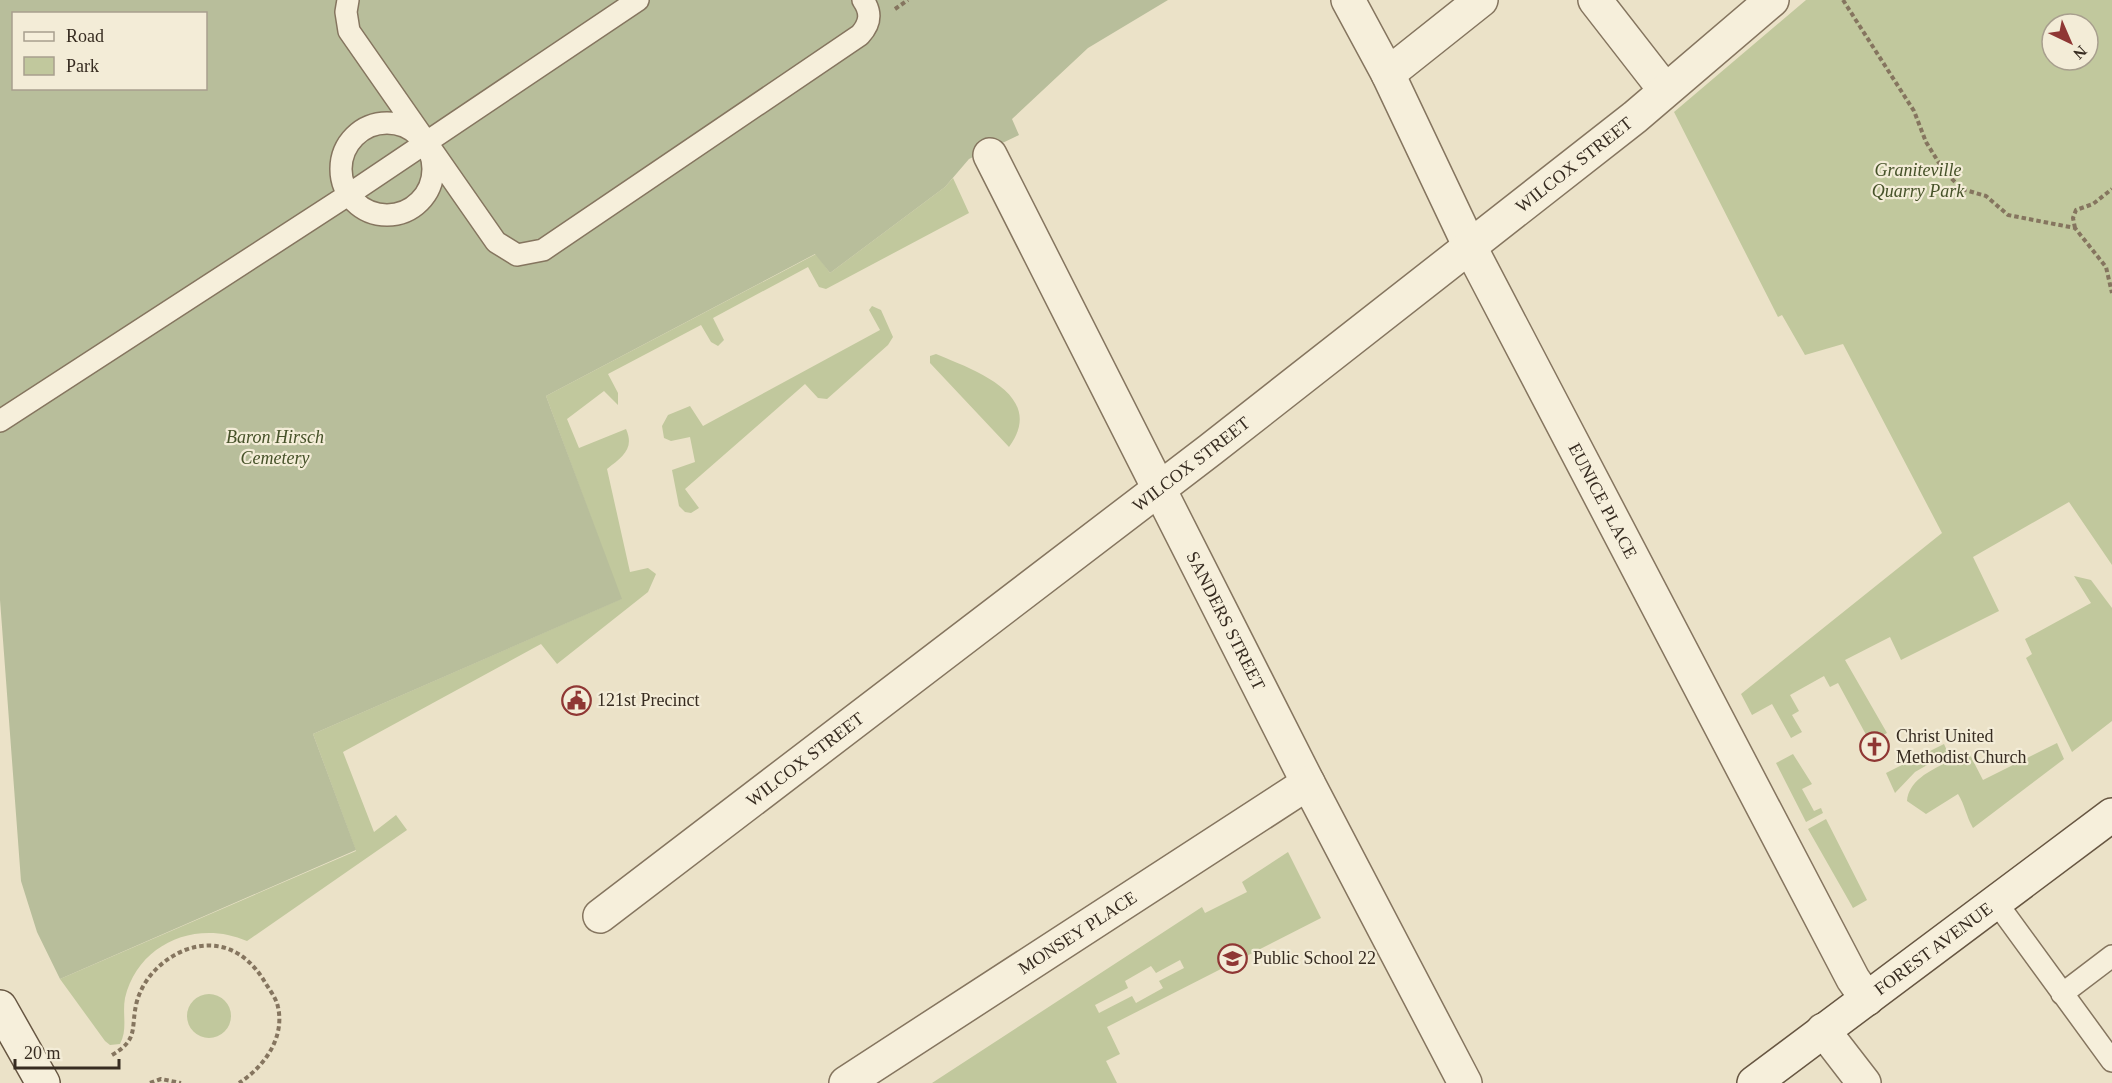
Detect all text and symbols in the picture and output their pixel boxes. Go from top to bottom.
legend [12,12,207,90]
north arrow [2040,12,2100,72]
text: Road [66,26,104,46]
text: N [2070,42,2090,63]
text: Park [66,56,99,76]
street label: WILCOX STREET [1512,113,1636,217]
park label: Graniteville Quarry Park [1872,160,1965,201]
street label: WILCOX STREET [1129,413,1254,516]
park label: Baron Hirsch Cemetery [226,427,324,468]
street label: EUNICE PLACE [1564,440,1641,562]
street label: SANDERS STREET [1182,548,1269,693]
public building icon: 121st Precinct [560,684,592,716]
place label: 121st Precinct [597,690,699,710]
street label: WILCOX STREET [742,708,868,811]
place label: Christ United Methodist Church [1896,726,2027,767]
church icon: Christ United Methodist Church [1859,730,1891,762]
street label: MONSEY PLACE [1015,887,1140,978]
street label: FOREST AVENUE [1871,898,1996,999]
school or university icon: Public School 22 [1216,942,1248,974]
place label: Public School 22 [1253,948,1376,968]
scale bar [15,1032,118,1070]
text: 20 m [24,1043,61,1063]

